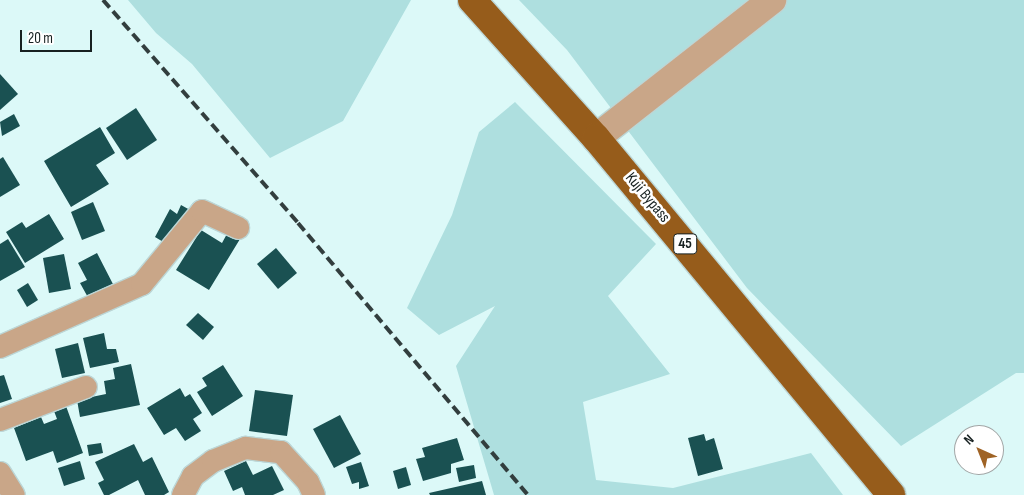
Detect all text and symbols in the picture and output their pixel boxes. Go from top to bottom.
scale bar [22,20,95,52]
text: 20 m [28,29,53,48]
street label: Kuji Bypass [621,169,673,227]
road number: 45 [672,232,698,256]
north arrow [954,425,1004,475]
text: N [960,431,978,448]

